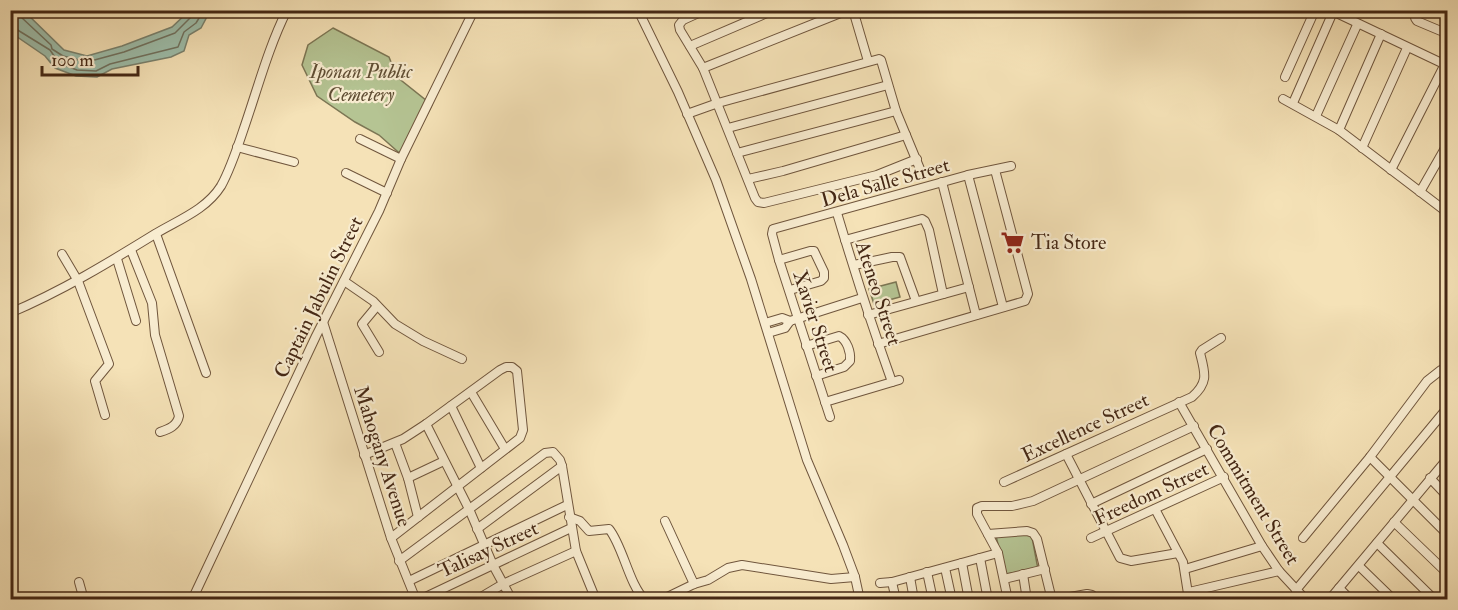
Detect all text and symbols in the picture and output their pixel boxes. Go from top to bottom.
scale bar [42,39,138,77]
text: 100 m [51,49,94,72]
park label: Iponan Public Cemetery [309,59,413,107]
street label: Dela Salle Street [818,152,953,213]
street label: Captain Jabulin Street [269,212,370,383]
supermarket icon: Tia Store [1000,229,1026,255]
place label: Tia Store [1031,230,1106,255]
street label: Ateneo Street [850,237,907,349]
street label: Xavier Street [787,267,844,376]
street label: Mahogany Avenue [348,383,417,530]
street label: Excellence Street [1018,387,1153,468]
street label: Commitment Street [1202,419,1306,570]
street label: Freedom Street [1090,456,1213,531]
street label: Talisay Street [434,515,543,583]

